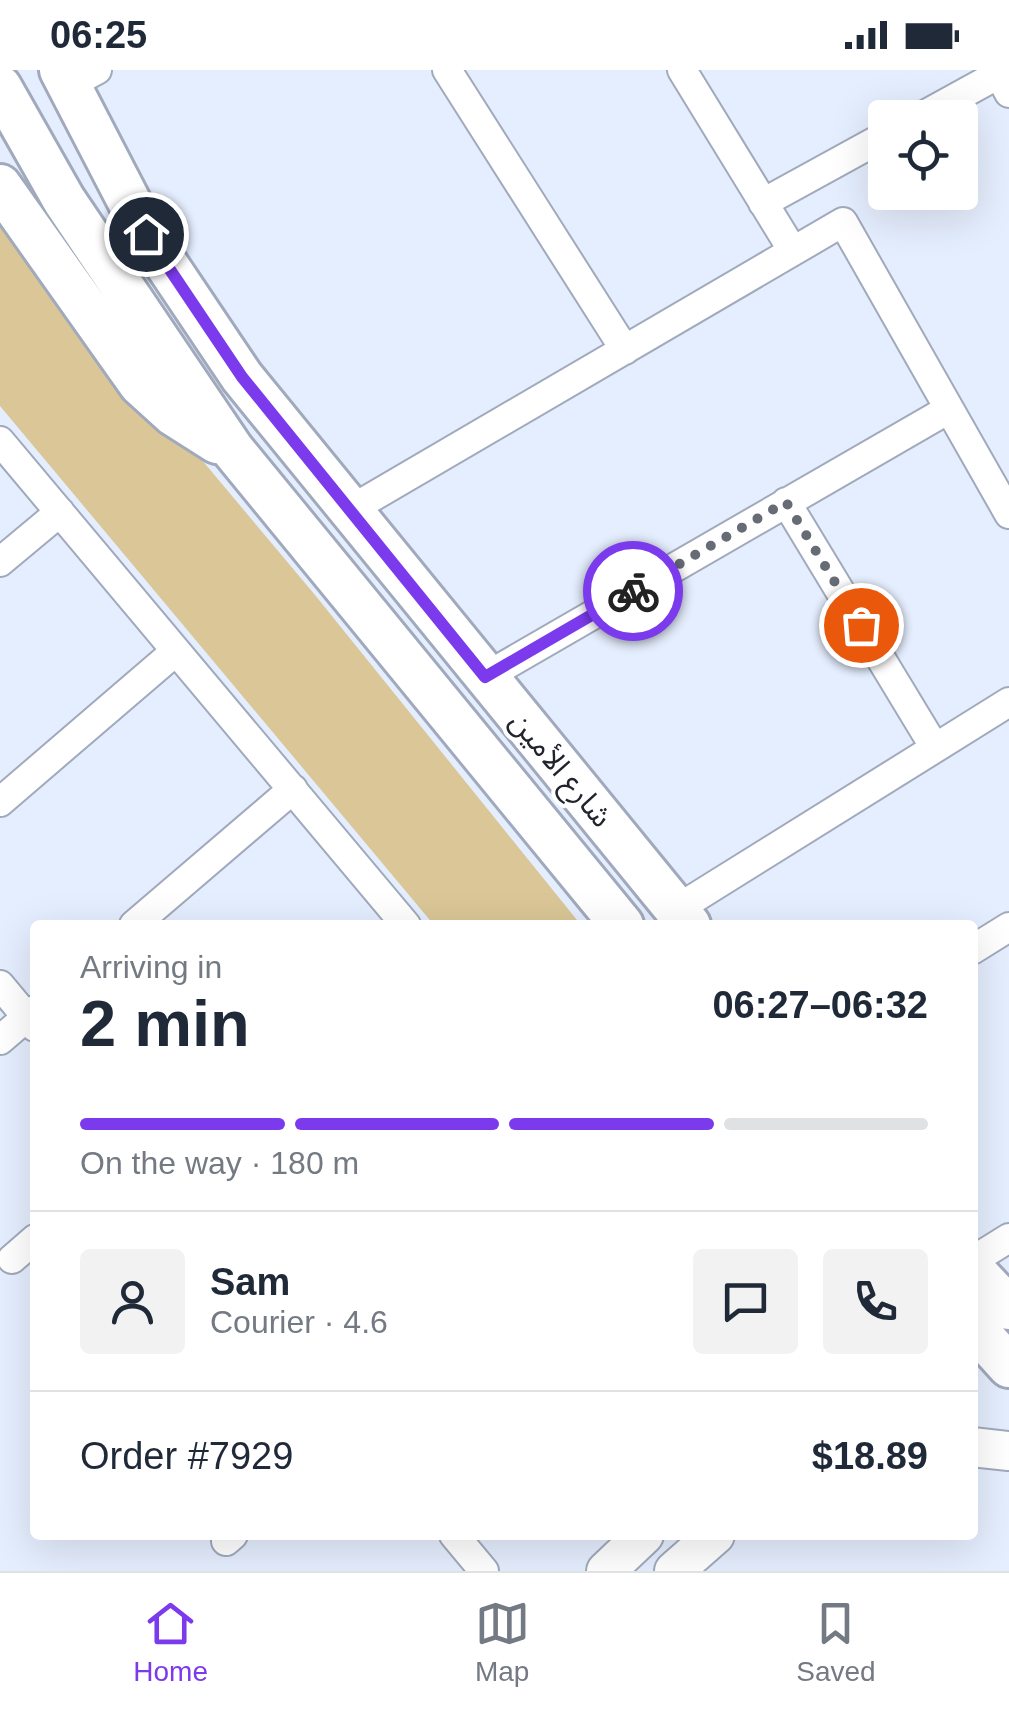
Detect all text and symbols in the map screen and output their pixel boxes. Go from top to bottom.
text: 06:25 [50,14,147,56]
map controls [868,100,978,210]
button: locate [868,100,978,210]
pin [104,192,189,277]
icon: home [119,207,174,262]
courier [583,541,683,641]
icon: bike [606,564,661,619]
pin [819,583,904,668]
icon: bag [834,598,889,653]
street label: شارع الأمين [499,704,619,837]
text: Arriving in [80,949,222,985]
text: 06:27–06:32 [712,984,928,1026]
text: 2 min [80,987,250,1060]
text: On the way · 180 m [80,1145,359,1181]
button: person [80,1249,185,1354]
button: chat [693,1249,798,1354]
button: phone [823,1249,928,1354]
text: Sam [210,1261,290,1303]
text: Courier · 4.6 [210,1304,388,1340]
text: Order #7929 [80,1435,293,1477]
text: $18.89 [812,1435,928,1477]
tab: Home [133,1596,208,1688]
tab: Map [475,1596,530,1688]
tab: Saved [796,1596,876,1688]

